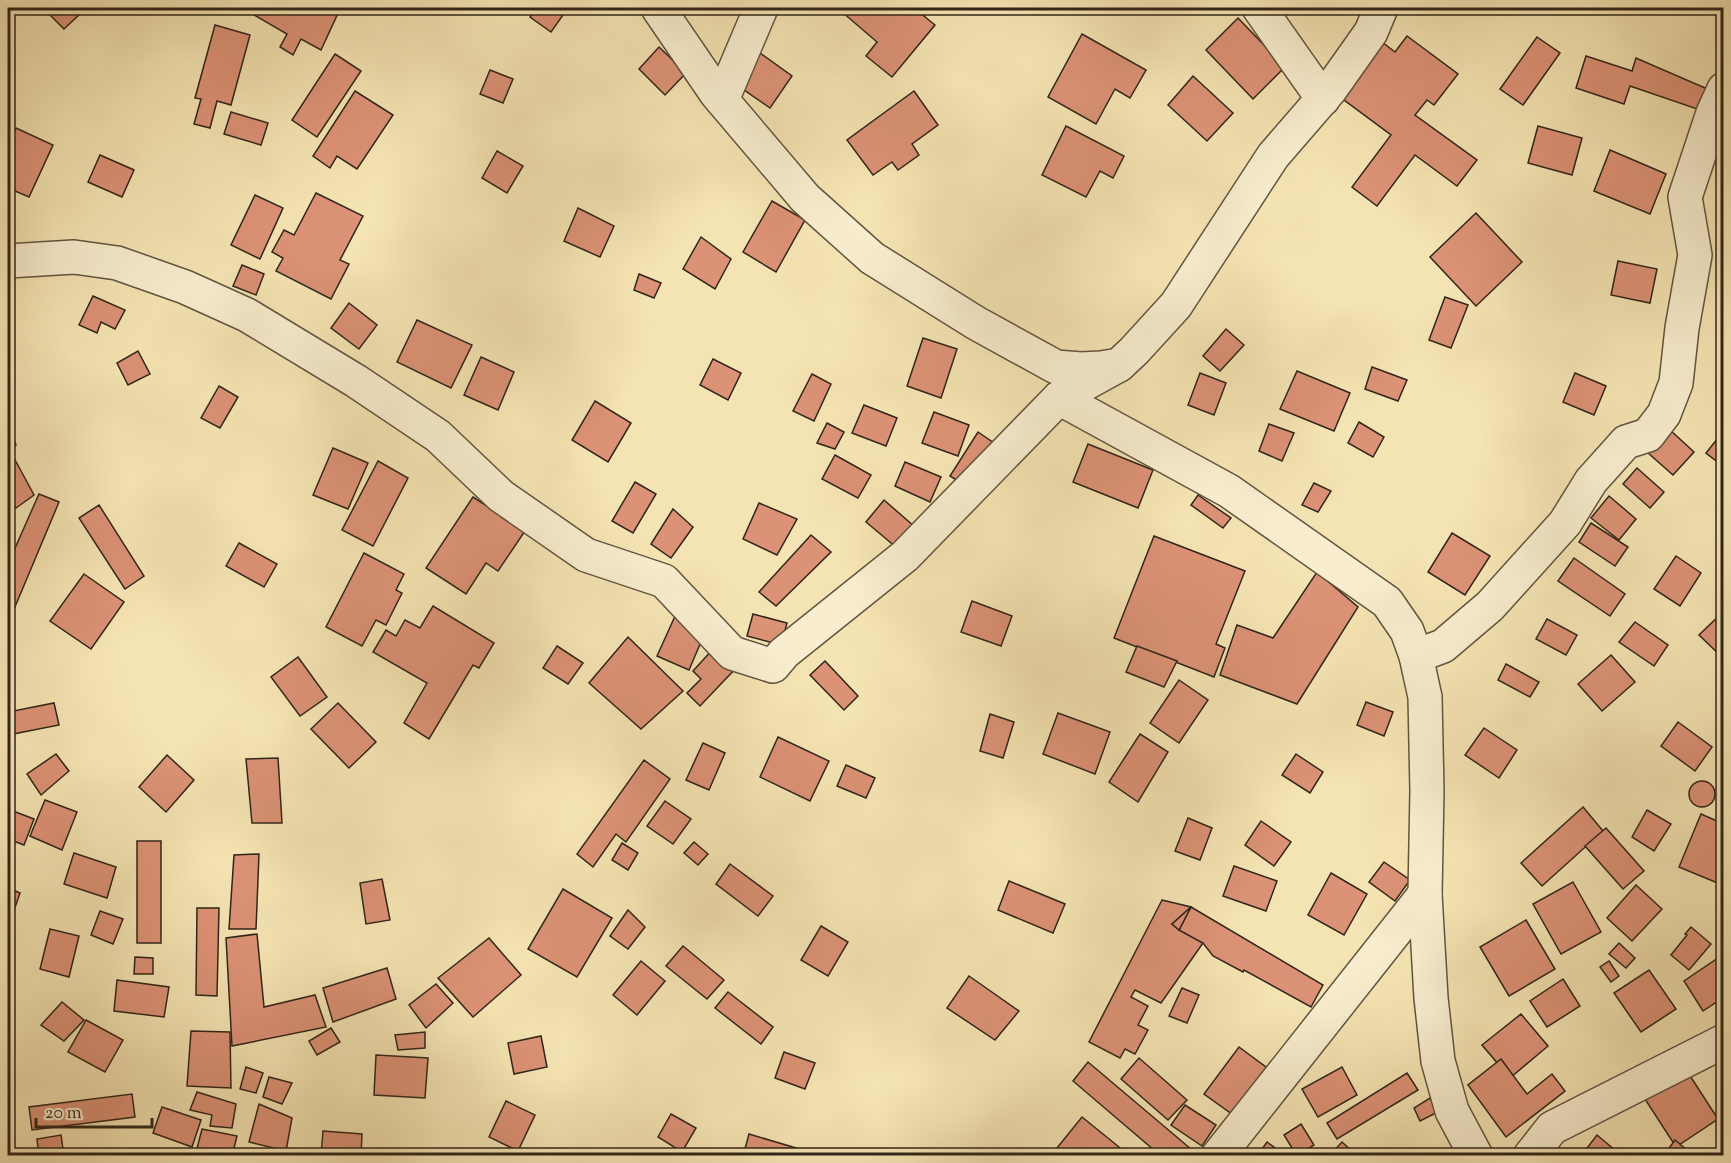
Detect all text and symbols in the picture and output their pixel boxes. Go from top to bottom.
scale bar [36,1091,152,1129]
text: 20 m [45,1101,82,1127]

